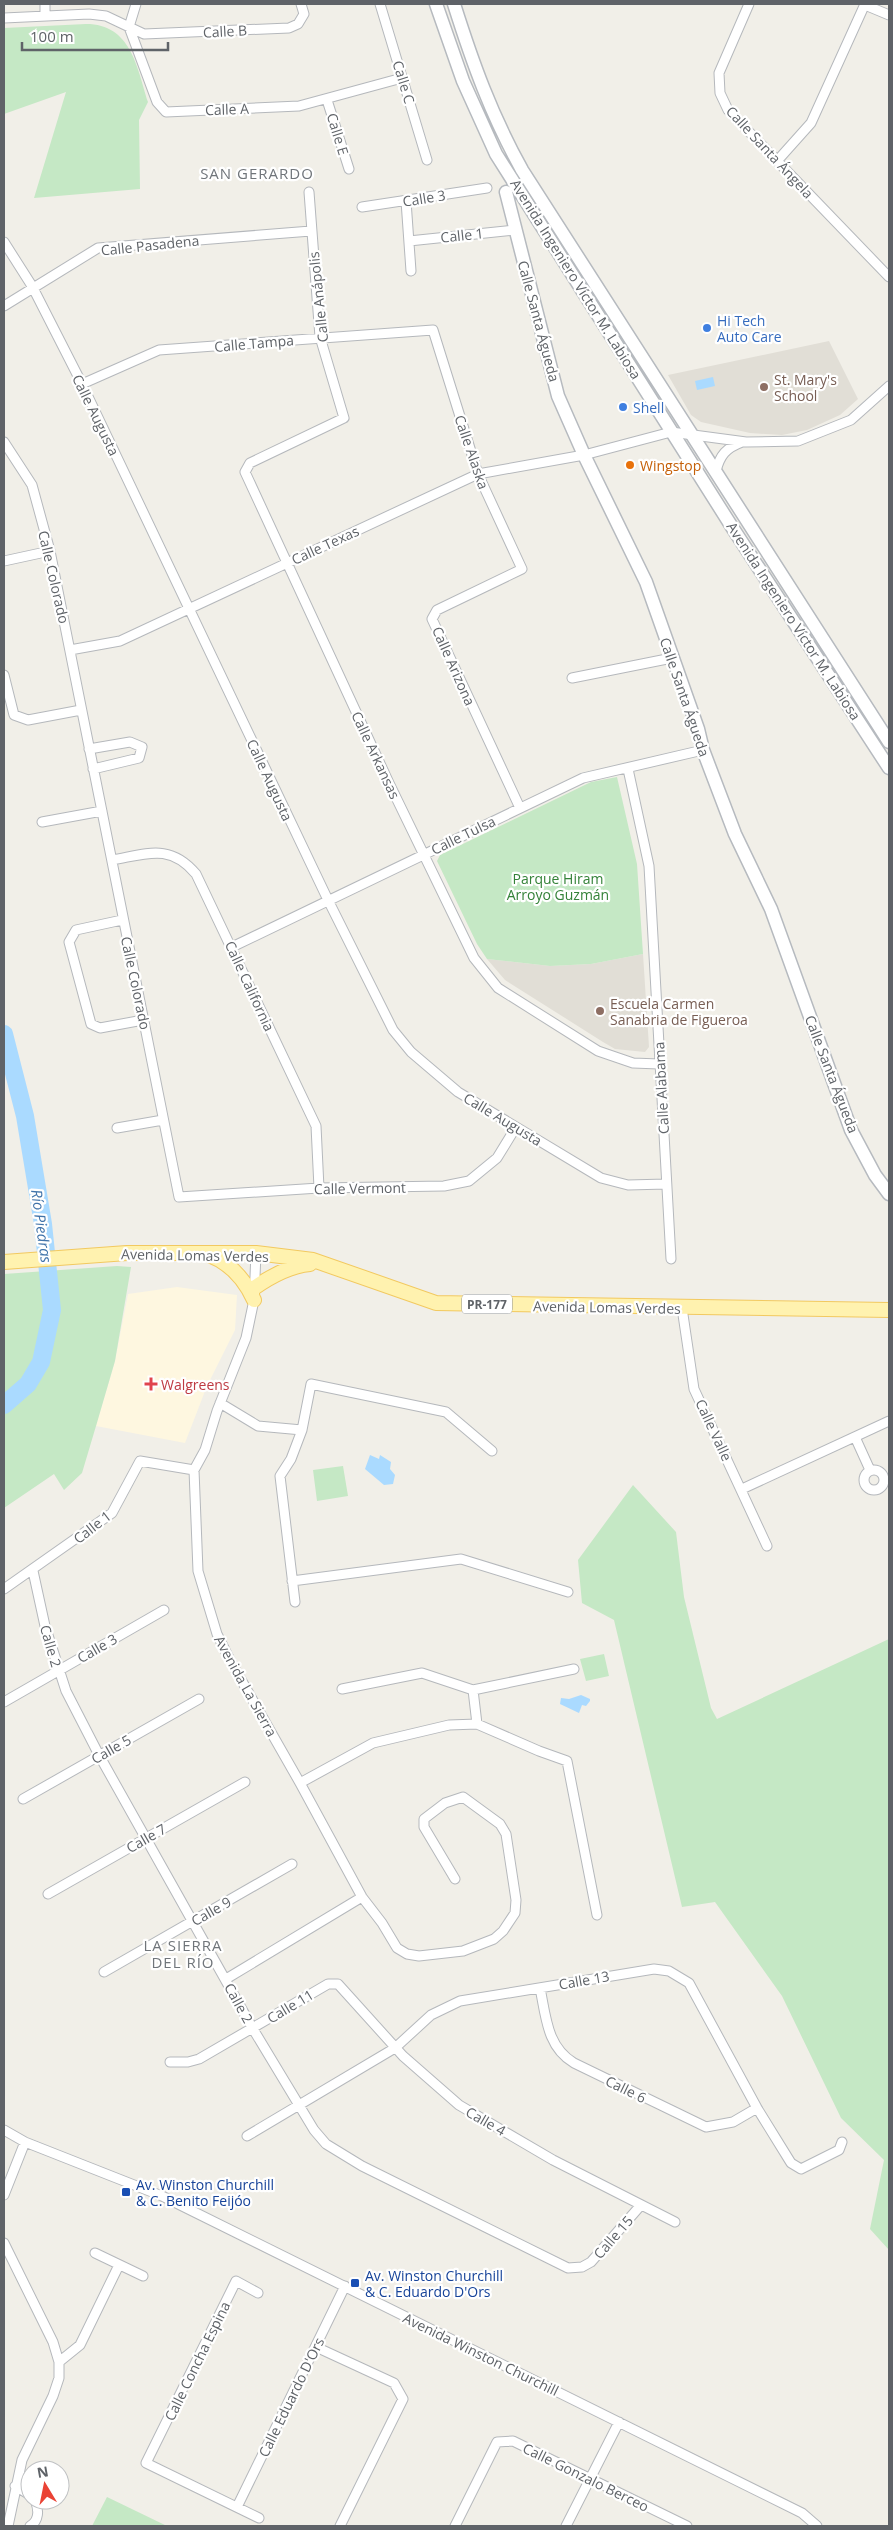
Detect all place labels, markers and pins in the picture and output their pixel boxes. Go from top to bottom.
place label: Hi Tech Auto Care [717,311,782,346]
marker: Hi Tech Auto Care [701,322,713,334]
place label: St. Mary's School [774,370,837,405]
marker: St. Mary's School [758,381,770,393]
place label: Shell [633,398,664,417]
marker: Shell [617,401,629,413]
place label: Wingstop [640,456,701,475]
marker: Wingstop [624,459,636,471]
place label: Escuela Carmen Sanabria de Figueroa [610,994,748,1029]
marker: Escuela Carmen Sanabria de Figueroa [594,1005,606,1017]
place label: Walgreens [161,1375,230,1394]
marker: Walgreens [145,1378,157,1390]
place label: Av. Winston Churchill & C. Benito Feijóo [136,2175,274,2210]
marker: Av. Winston Churchill & C. Benito Feijóo [120,2186,132,2198]
place label: Av. Winston Churchill & C. Eduardo D'Ors [365,2266,503,2301]
marker: Av. Winston Churchill & C. Eduardo D'Ors [349,2277,361,2289]

